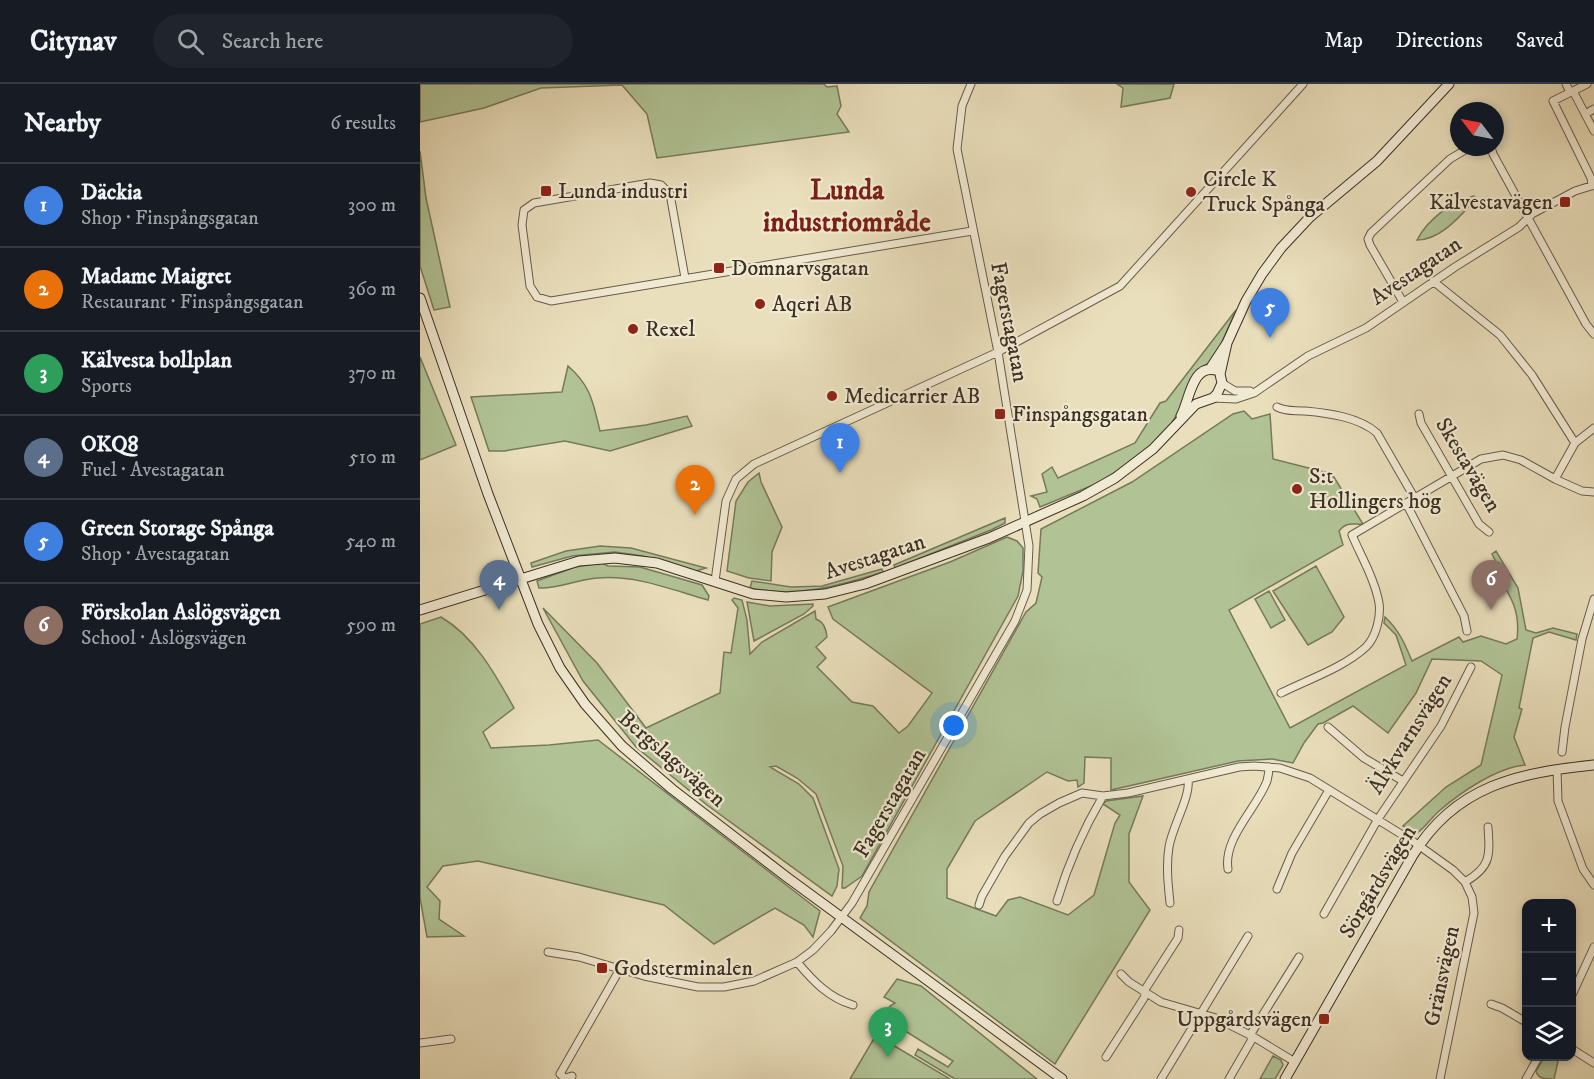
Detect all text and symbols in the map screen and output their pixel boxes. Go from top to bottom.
search box [153,14,573,68]
text: Citynav [30,24,117,59]
icon: search [174,25,207,58]
text: Search here [222,28,323,55]
text: Map [1324,28,1363,54]
text: Directions [1396,28,1483,54]
text: Saved [1516,28,1564,54]
north arrow [1450,102,1504,156]
text: Nearby [24,107,101,140]
text: 6 results [330,111,396,136]
place label: Circle K Truck Spånga [1203,166,1325,218]
district label: Lunda industriområde [763,173,931,240]
place label: Lunda industri [558,178,688,205]
text: Däckia [81,179,142,206]
marker: Lunda industri [539,184,553,198]
marker: Circle K Truck Spånga [1184,185,1198,199]
place label: Kälvestavägen [1429,189,1553,216]
text: 1 [40,193,47,218]
text: 300 m [348,193,396,218]
marker: Kälvestavägen [1558,195,1572,209]
text: Shop · Finspångsgatan [81,206,259,231]
street label: Avestagatan [1365,230,1467,311]
place label: Domnarvsgatan [731,255,869,282]
street label: Fagerstagatan [984,260,1034,385]
marker: Domnarvsgatan [712,261,726,275]
text: Madame Maigret [81,263,231,290]
text: 2 [39,277,48,302]
text: 360 m [348,277,396,302]
pin: 5 [1250,288,1290,338]
text: Restaurant · Finspångsgatan [81,290,303,315]
place label: Aqeri AB [772,291,853,318]
marker: Aqeri AB [753,297,767,311]
place label: Rexel [645,316,695,343]
marker: Rexel [626,322,640,336]
text: Kälvesta bollplan [81,347,232,374]
text: 3 [40,361,47,386]
text: 370 m [348,361,396,386]
text: Sports [81,374,132,399]
place label: Medicarrier AB [844,383,980,410]
marker: Medicarrier AB [825,389,839,403]
place label: Finspångsgatan [1012,401,1148,428]
marker: Finspångsgatan [993,407,1007,421]
street label: Skestavägen [1429,413,1507,518]
pin: 1 [820,424,860,473]
text: OKQ8 [81,431,139,458]
text: 4 [38,445,49,470]
text: 510 m [349,445,396,470]
text: Fuel · Avestagatan [81,458,225,483]
place label: S:t Hollingers hög [1309,463,1441,515]
pin: 2 [676,466,714,515]
marker: S:t Hollingers hög [1290,482,1304,496]
text: Green Storage Spånga [81,515,274,542]
street label: Avestagatan [821,528,929,586]
text: 5 [39,529,48,554]
text: 540 m [346,529,396,554]
text: Shop · Avestagatan [81,542,230,567]
pin: 4 [480,560,518,610]
pin: 6 [1472,560,1510,610]
text: Förskolan Aslögsvägen [81,599,280,626]
text: 6 [38,613,49,638]
text: 590 m [346,613,396,638]
text: School · Aslögsvägen [81,626,247,651]
street label: Älvkvarnsvägen [1362,668,1458,799]
street label: Bergslagsvägen [613,705,732,813]
your location [939,711,968,740]
street label: Fagerstagatan [848,743,932,863]
street label: Sörgårdsvägen [1334,820,1423,943]
map controls [1522,899,1576,1061]
button: + [1522,899,1576,953]
street label: Gränsvägen [1418,923,1466,1029]
button: − [1522,953,1576,1007]
place label: Godsterminalen [614,955,753,982]
marker: Godsterminalen [595,961,609,975]
place label: Uppgårdsvägen [1177,1006,1312,1033]
button: layers [1522,1007,1576,1061]
pin: 3 [868,1008,908,1057]
marker: Uppgårdsvägen [1317,1012,1331,1026]

